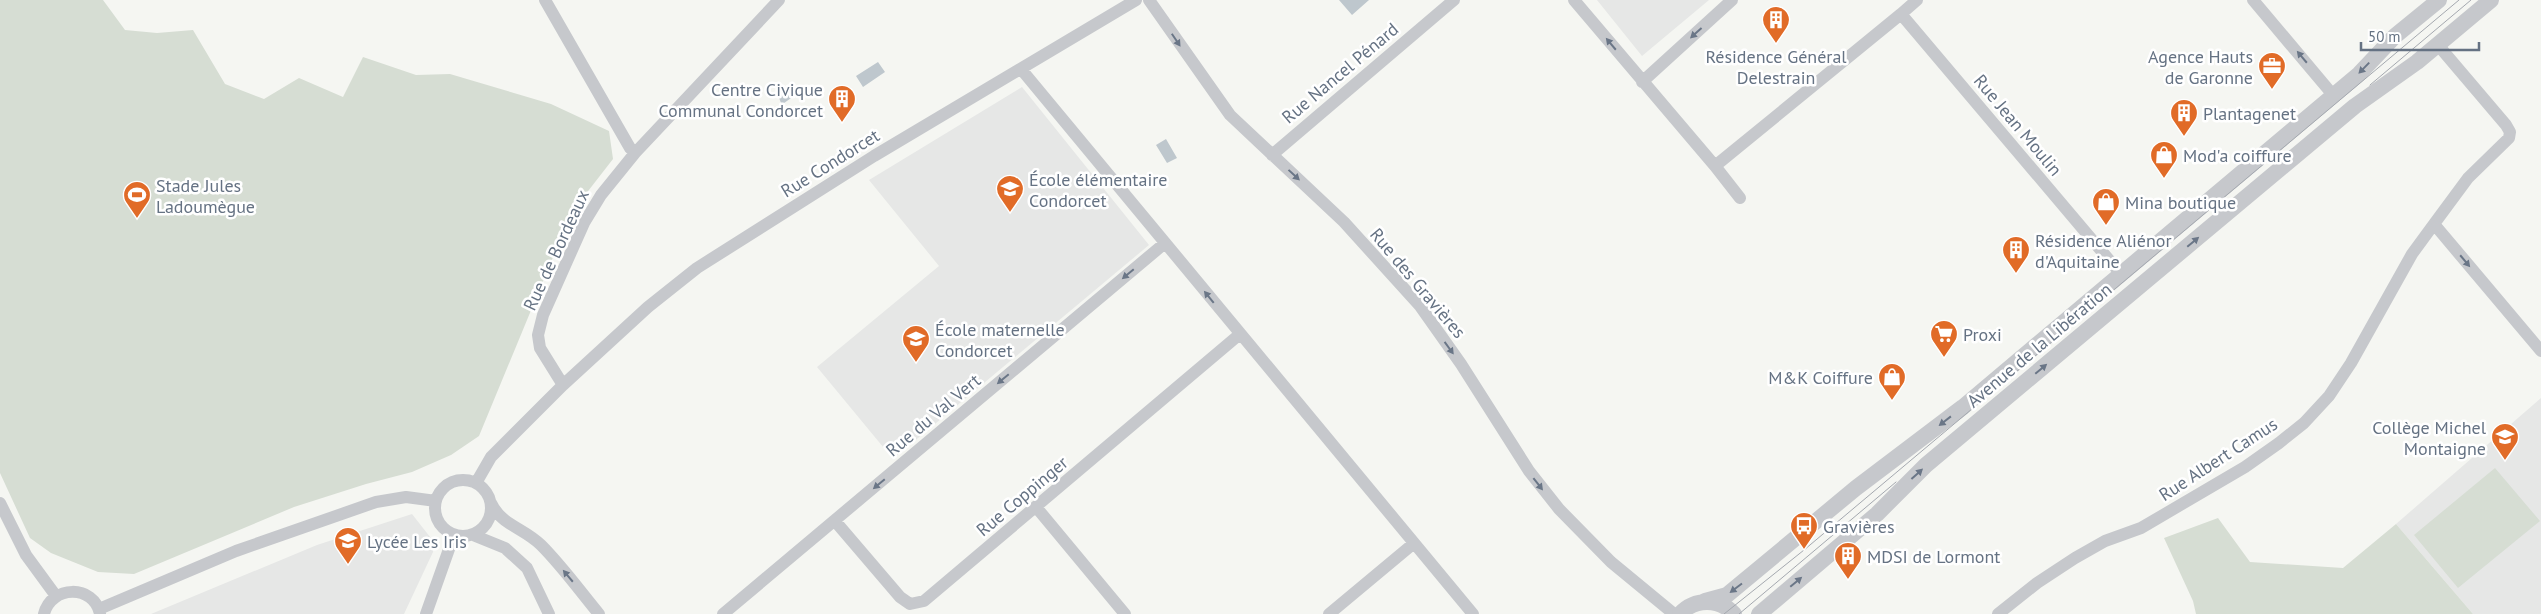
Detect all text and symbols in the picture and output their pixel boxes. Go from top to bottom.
building icon: Résidence Général Delestrain [1761,5,1791,44]
street label: Rue Nancel Pénard [1277,18,1403,128]
scale bar [2361,20,2478,52]
one-way arrow [1690,27,1702,39]
text: 50 m [2368,27,2401,46]
one-way arrow [1172,33,1181,47]
one-way arrow [1605,38,1616,51]
place label: Résidence Général Delestrain [1705,45,1847,89]
place label: Agence Hauts de Garonne [2148,45,2253,89]
office icon: Agence Hauts de Garonne [2257,51,2287,90]
one-way arrow [2296,51,2307,64]
one-way arrow [2358,62,2370,74]
street label: Rue Jean Moulin [1969,69,2067,181]
place label: Centre Civique Communal Condorcet [658,78,823,122]
building icon: Centre Civique Communal Condorcet [827,84,857,123]
building icon: Plantagenet [2169,98,2199,137]
place label: Plantagenet [2203,102,2296,125]
street label: Rue Condorcet [777,124,883,202]
shop icon: Mod'a coiffure [2149,140,2179,179]
place label: Mod'a coiffure [2183,144,2292,167]
place label: École élémentaire Condorcet [1029,168,1167,212]
one-way arrow [1288,169,1300,181]
place label: Stade Jules Ladoumègue [156,174,255,218]
school or university icon: École élémentaire Condorcet [995,174,1025,213]
sports icon: Stade Jules Ladoumègue [122,180,152,219]
street label: Rue de Bordeaux [518,186,594,314]
shop icon: Mina boutique [2091,187,2121,226]
place label: Mina boutique [2125,191,2236,214]
street label: Rue des Gravières [1365,223,1471,343]
place label: Résidence Aliénor d'Aquitaine [2035,229,2172,273]
building icon: Résidence Aliénor d'Aquitaine [2001,235,2031,274]
one-way arrow [2186,237,2199,248]
one-way arrow [2459,255,2471,267]
one-way arrow [1121,269,1134,280]
street label: Avenue de la Libération [1962,278,2116,412]
one-way arrow [1203,291,1215,303]
place label: École maternelle Condorcet [935,318,1065,362]
supermarket icon: Proxi [1929,319,1959,358]
place label: Proxi [1963,323,2002,346]
school or university icon: École maternelle Condorcet [901,324,931,363]
one-way arrow [1444,341,1455,354]
shop icon: M&K Coiffure [1877,362,1907,401]
one-way arrow [2035,364,2047,375]
place label: M&K Coiffure [1768,366,1873,389]
street label: Rue du Val Vert [881,369,985,461]
one-way arrow [998,373,1010,385]
street label: Rue Albert Camus [2154,412,2282,506]
one-way arrow [1938,416,1952,426]
place label: Collège Michel Montaigne [2372,416,2487,460]
school or university icon: Collège Michel Montaigne [2490,422,2520,461]
street label: Rue Coppinger [971,451,1073,541]
one-way arrow [1910,468,1922,480]
one-way arrow [1533,477,1544,490]
one-way arrow [873,478,886,489]
bus stop icon: Gravières [1789,511,1819,550]
place label: Gravières [1823,515,1895,538]
school or university icon: Lycée Les Iris [333,526,363,565]
place label: Lycée Les Iris [367,530,467,553]
building icon: MDSI de Lormont [1833,541,1863,580]
place label: MDSI de Lormont [1867,545,2000,568]
one-way arrow [562,570,573,583]
one-way arrow [1789,577,1802,588]
one-way arrow [1730,582,1743,593]

